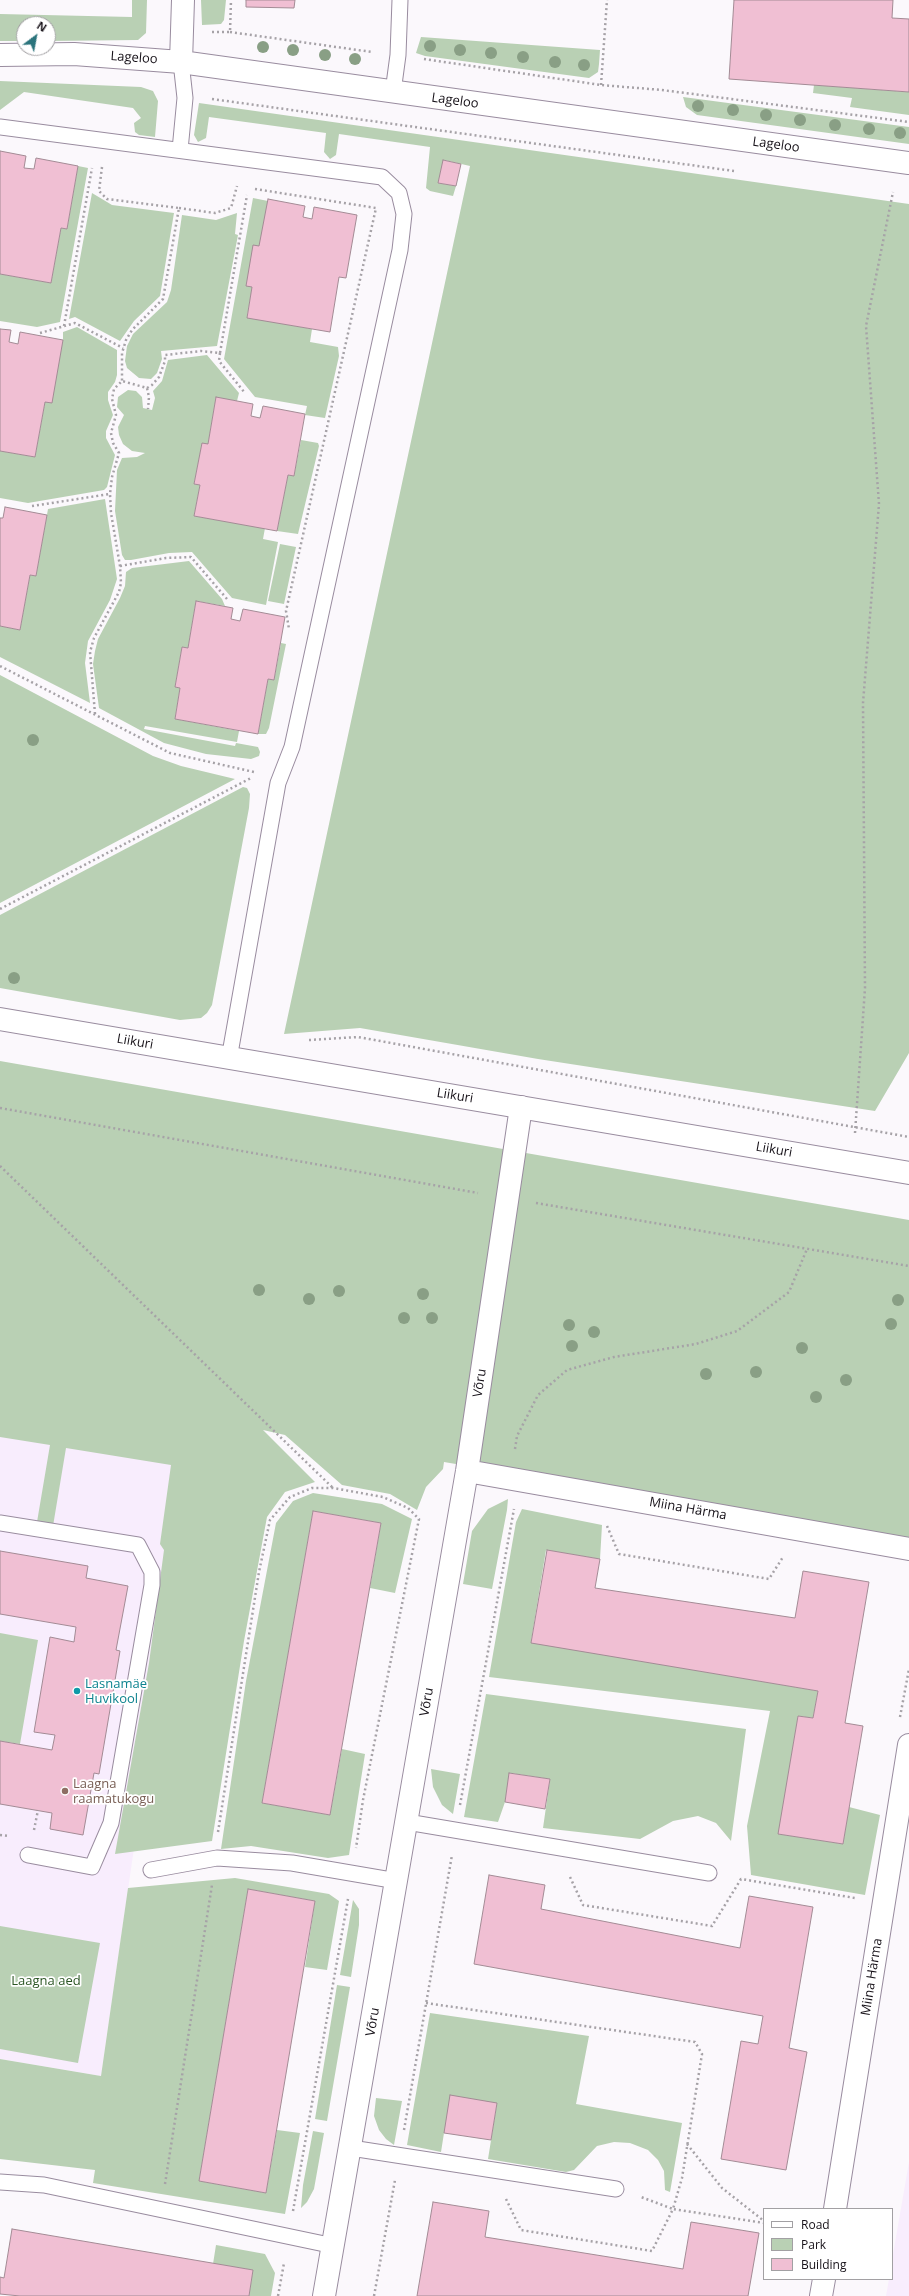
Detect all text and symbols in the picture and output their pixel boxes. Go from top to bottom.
north arrow [16,16,56,56]
text: N [34,18,50,35]
street label: Lageloo [110,49,158,67]
street label: Lageloo [430,90,480,112]
street label: Lageloo [751,134,801,156]
street label: Liikuri [116,1031,154,1053]
street label: Liikuri [436,1085,474,1107]
street label: Liikuri [755,1139,793,1161]
street label: Võru [470,1368,490,1398]
street label: Miina Härma [648,1495,728,1523]
place label: Lasnamäe Huvikool [85,1676,147,1707]
marker: Lasnamäe Huvikool [72,1686,82,1696]
street label: Võru [417,1686,437,1718]
place label: Laagna raamatukogu [73,1776,154,1807]
marker: Laagna raamatukogu [60,1786,70,1796]
street label: Miina Härma [858,1937,886,2017]
park label: Laagna aed [11,1973,81,1989]
street label: Võru [363,2006,383,2038]
legend [763,2208,893,2280]
text: Road [801,2216,830,2233]
text: Park [801,2236,826,2253]
text: Building [801,2256,846,2273]

